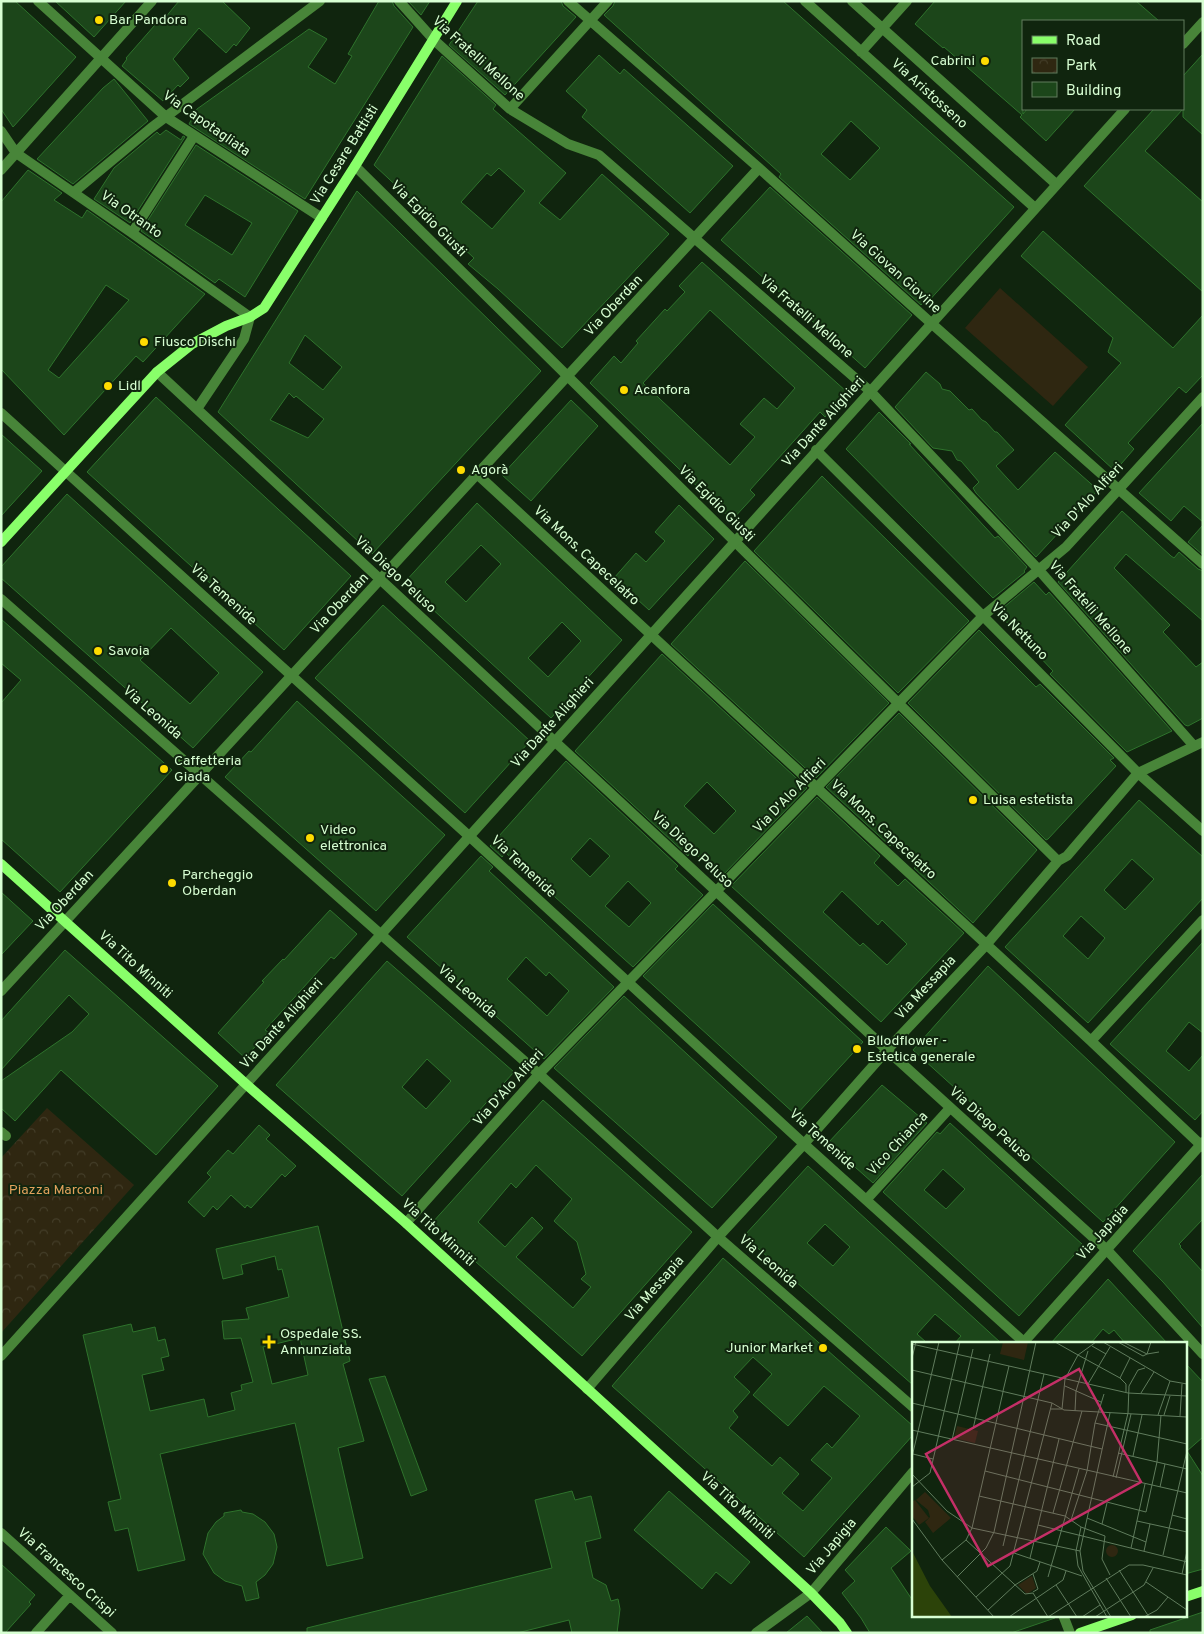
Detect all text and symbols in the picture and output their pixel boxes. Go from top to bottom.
place label: Bar Pandora [109,12,187,29]
street label: Via Fratelli Mellone [428,13,528,105]
marker: Bar Pandora [93,14,105,26]
legend [1022,20,1184,110]
text: Road [1066,32,1101,51]
place label: Cabrini [930,53,975,70]
street label: Via Aristosseno [887,55,971,133]
marker: Cabrini [979,55,991,67]
text: Park [1066,57,1097,76]
text: Building [1066,82,1121,101]
street label: Via Capotagliata [159,87,253,161]
street label: Via Cesare Battisti [307,102,383,208]
street label: Via Egidio Giusti [386,177,470,261]
street label: Via Otranto [97,187,165,243]
street label: Via Giovan Giovine [846,226,944,318]
street label: Via Oberdan [581,272,647,340]
street label: Via Fratelli Mellone [756,272,856,362]
place label: Fiusco Dischi [154,334,236,351]
marker: Fiusco Dischi [138,336,150,348]
street label: Via Dante Alighieri [779,373,869,471]
place label: Lidl [118,378,141,395]
marker: Lidl [102,380,114,392]
place label: Acanfora [634,382,690,399]
marker: Acanfora [618,384,630,396]
street label: Via D'Alo Alfieri [1049,460,1127,542]
place label: Agorà [471,462,508,479]
street label: Via Egidio Giusti [674,462,758,546]
marker: Agorà [455,464,467,476]
street label: Via Mons. Capecelatro [529,502,643,610]
street label: Via Diego Peluso [351,533,439,617]
street label: Via Fratelli Mellone [1045,558,1135,658]
street label: Via Temenide [186,561,260,629]
street label: Via Oberdan [307,570,373,638]
street label: Via Nettuno [987,600,1052,665]
place label: Savoia [108,643,150,660]
marker: Savoia [92,645,104,657]
street label: Via Dante Alighieri [508,674,598,772]
street label: Via Leonida [119,683,185,743]
place label: Caffetteria Giada [174,753,241,786]
street label: Via D'Alo Alfieri [750,755,830,837]
marker: Caffetteria Giada [158,763,170,775]
street label: Via Mons. Capecelatro [826,776,940,884]
place label: Luisa estetista [983,792,1073,809]
marker: Luisa estetista [967,794,979,806]
street label: Via Diego Peluso [648,808,736,892]
place label: Video elettronica [320,822,387,855]
marker: Video elettronica [304,832,316,844]
street label: Via Temenide [487,832,559,902]
street label: Via Oberdan [32,867,98,935]
place label: Parcheggio Oberdan [182,867,253,900]
marker: Parcheggio Oberdan [166,877,178,889]
street label: Via Tito Minniti [95,927,175,1003]
street label: Via Messapia [892,952,960,1024]
street label: Via Leonida [434,962,500,1022]
street label: Via Dante Alighieri [237,975,327,1073]
place label: Bllodflower - Estetica generale [867,1033,975,1066]
marker: Bllodflower - Estetica generale [851,1043,863,1055]
street label: Via D'Alo Alfieri [470,1046,548,1130]
street label: Via Diego Peluso [945,1083,1035,1167]
street label: Via Temenide [785,1106,859,1174]
street label: Vico Chianca [864,1108,932,1180]
park label: Piazza Marconi [9,1182,103,1199]
street label: Via Tito Minniti [398,1195,478,1271]
street label: Via Japigia [1074,1202,1132,1264]
street label: Via Leonida [735,1232,801,1292]
street label: Via Messapia [622,1253,688,1325]
place label: Ospedale SS. Annunziata [280,1326,362,1359]
marker: Ospedale SS. Annunziata [262,1335,276,1349]
place label: Junior Market [726,1340,813,1357]
marker: Junior Market [817,1342,829,1354]
inset map [912,1342,1186,1616]
street label: Via Tito Minniti [697,1468,777,1544]
street label: Via Japigia [803,1515,861,1579]
street label: Via Francesco Crispi [13,1524,119,1622]

